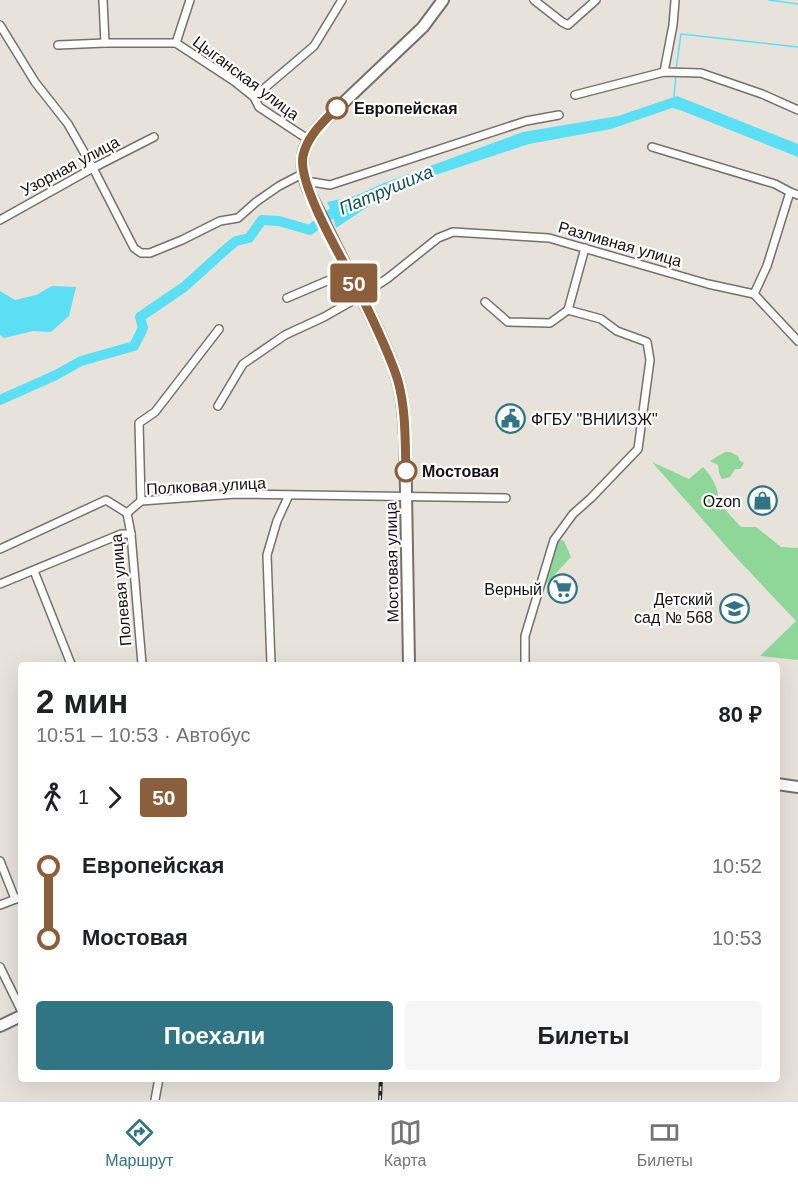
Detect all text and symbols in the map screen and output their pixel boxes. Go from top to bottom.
street label: Цыганская улица [190,33,302,123]
marker: Европейская [326,97,348,119]
place label: Европейская [354,100,458,117]
street label: Узорная улица [18,133,122,199]
water label: Патрушиха [336,161,436,219]
street label: Разливная улица [556,218,684,270]
line badge: 50 [327,264,381,302]
text: 50 [342,272,366,295]
public building icon: ФГБУ "ВНИИЗЖ" [494,403,526,435]
place label: ФГБУ "ВНИИЗЖ" [531,411,658,428]
marker: Мостовая [395,460,417,482]
place label: Мостовая [422,463,499,480]
street label: Полковая улица [146,474,266,498]
shop icon: Ozon [746,485,778,517]
place label: Ozon [703,493,741,510]
street label: Мостовая улица [382,501,402,623]
street label: Полевая улица [108,533,134,647]
supermarket icon: Верный [547,573,579,605]
place label: Верный [484,581,542,598]
place label: Детский сад № 568 [634,591,713,626]
school or university icon: Детский сад № 568 [718,592,750,624]
text: 2 мин [36,683,128,720]
text: 80 ₽ [719,702,762,727]
text: 10:51 – 10:53 · Автобус [36,724,250,746]
icon: walk [36,781,69,814]
icon: forward [98,781,131,814]
text: 1 [78,786,89,808]
text: 50 [152,786,175,809]
text: Европейская [82,853,224,878]
text: 10:52 [712,855,762,877]
text: Мостовая [82,925,188,950]
text: 10:53 [712,927,762,949]
button: Поехали [36,1001,393,1070]
button: Билеты [405,1001,762,1070]
tab: Маршрут [105,1116,173,1170]
tab: Карта [384,1116,427,1170]
tab: Билеты [637,1116,693,1170]

